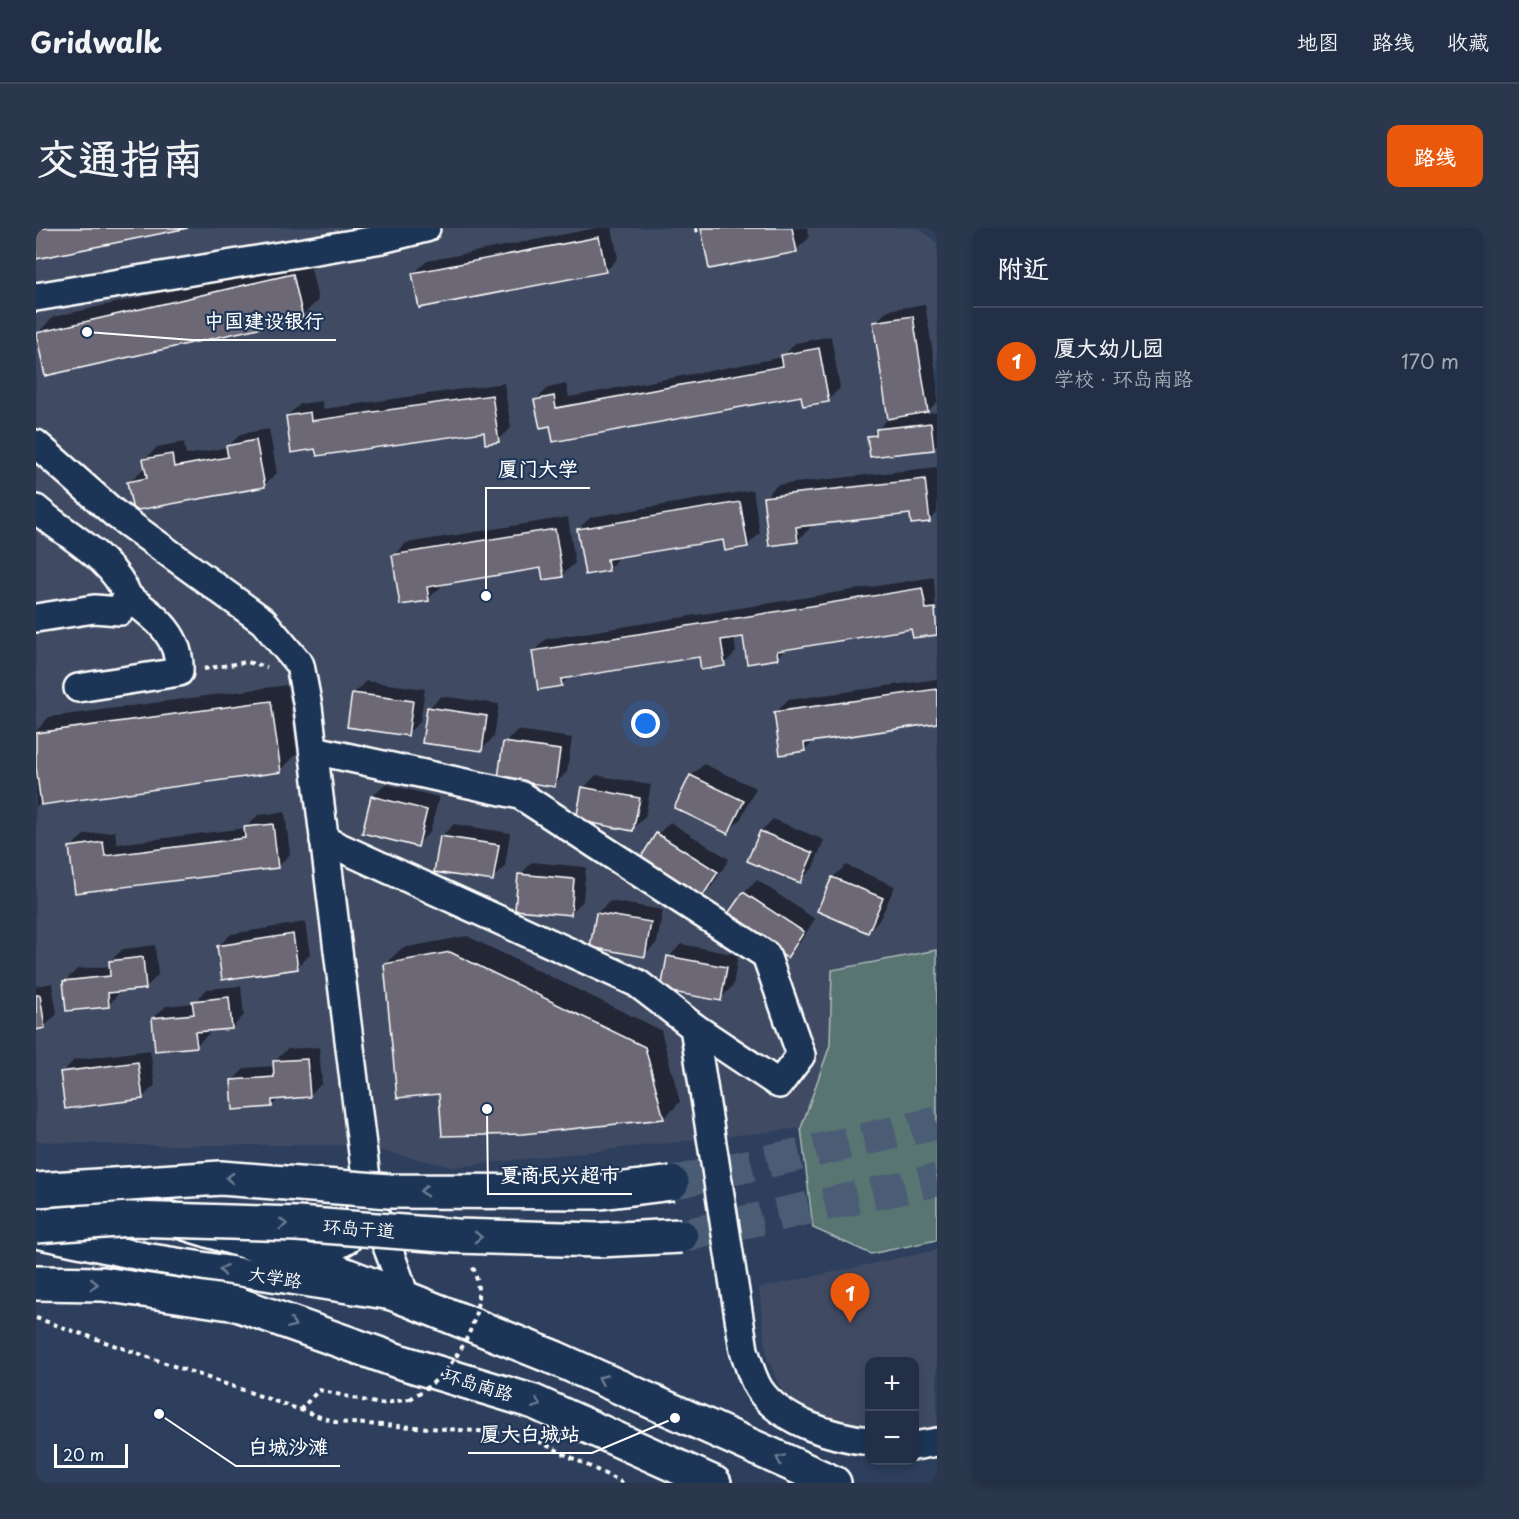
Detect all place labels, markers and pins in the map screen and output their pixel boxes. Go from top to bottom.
callout: 中国建设银行 [192,302,336,340]
callout: 厦门大学 [486,450,590,488]
callout: 夏商民兴超市 [488,1156,632,1194]
pin: 1 [830,1274,870,1323]
callout: 厦大白城站 [468,1415,592,1453]
callout: 白城沙滩 [236,1428,340,1466]

